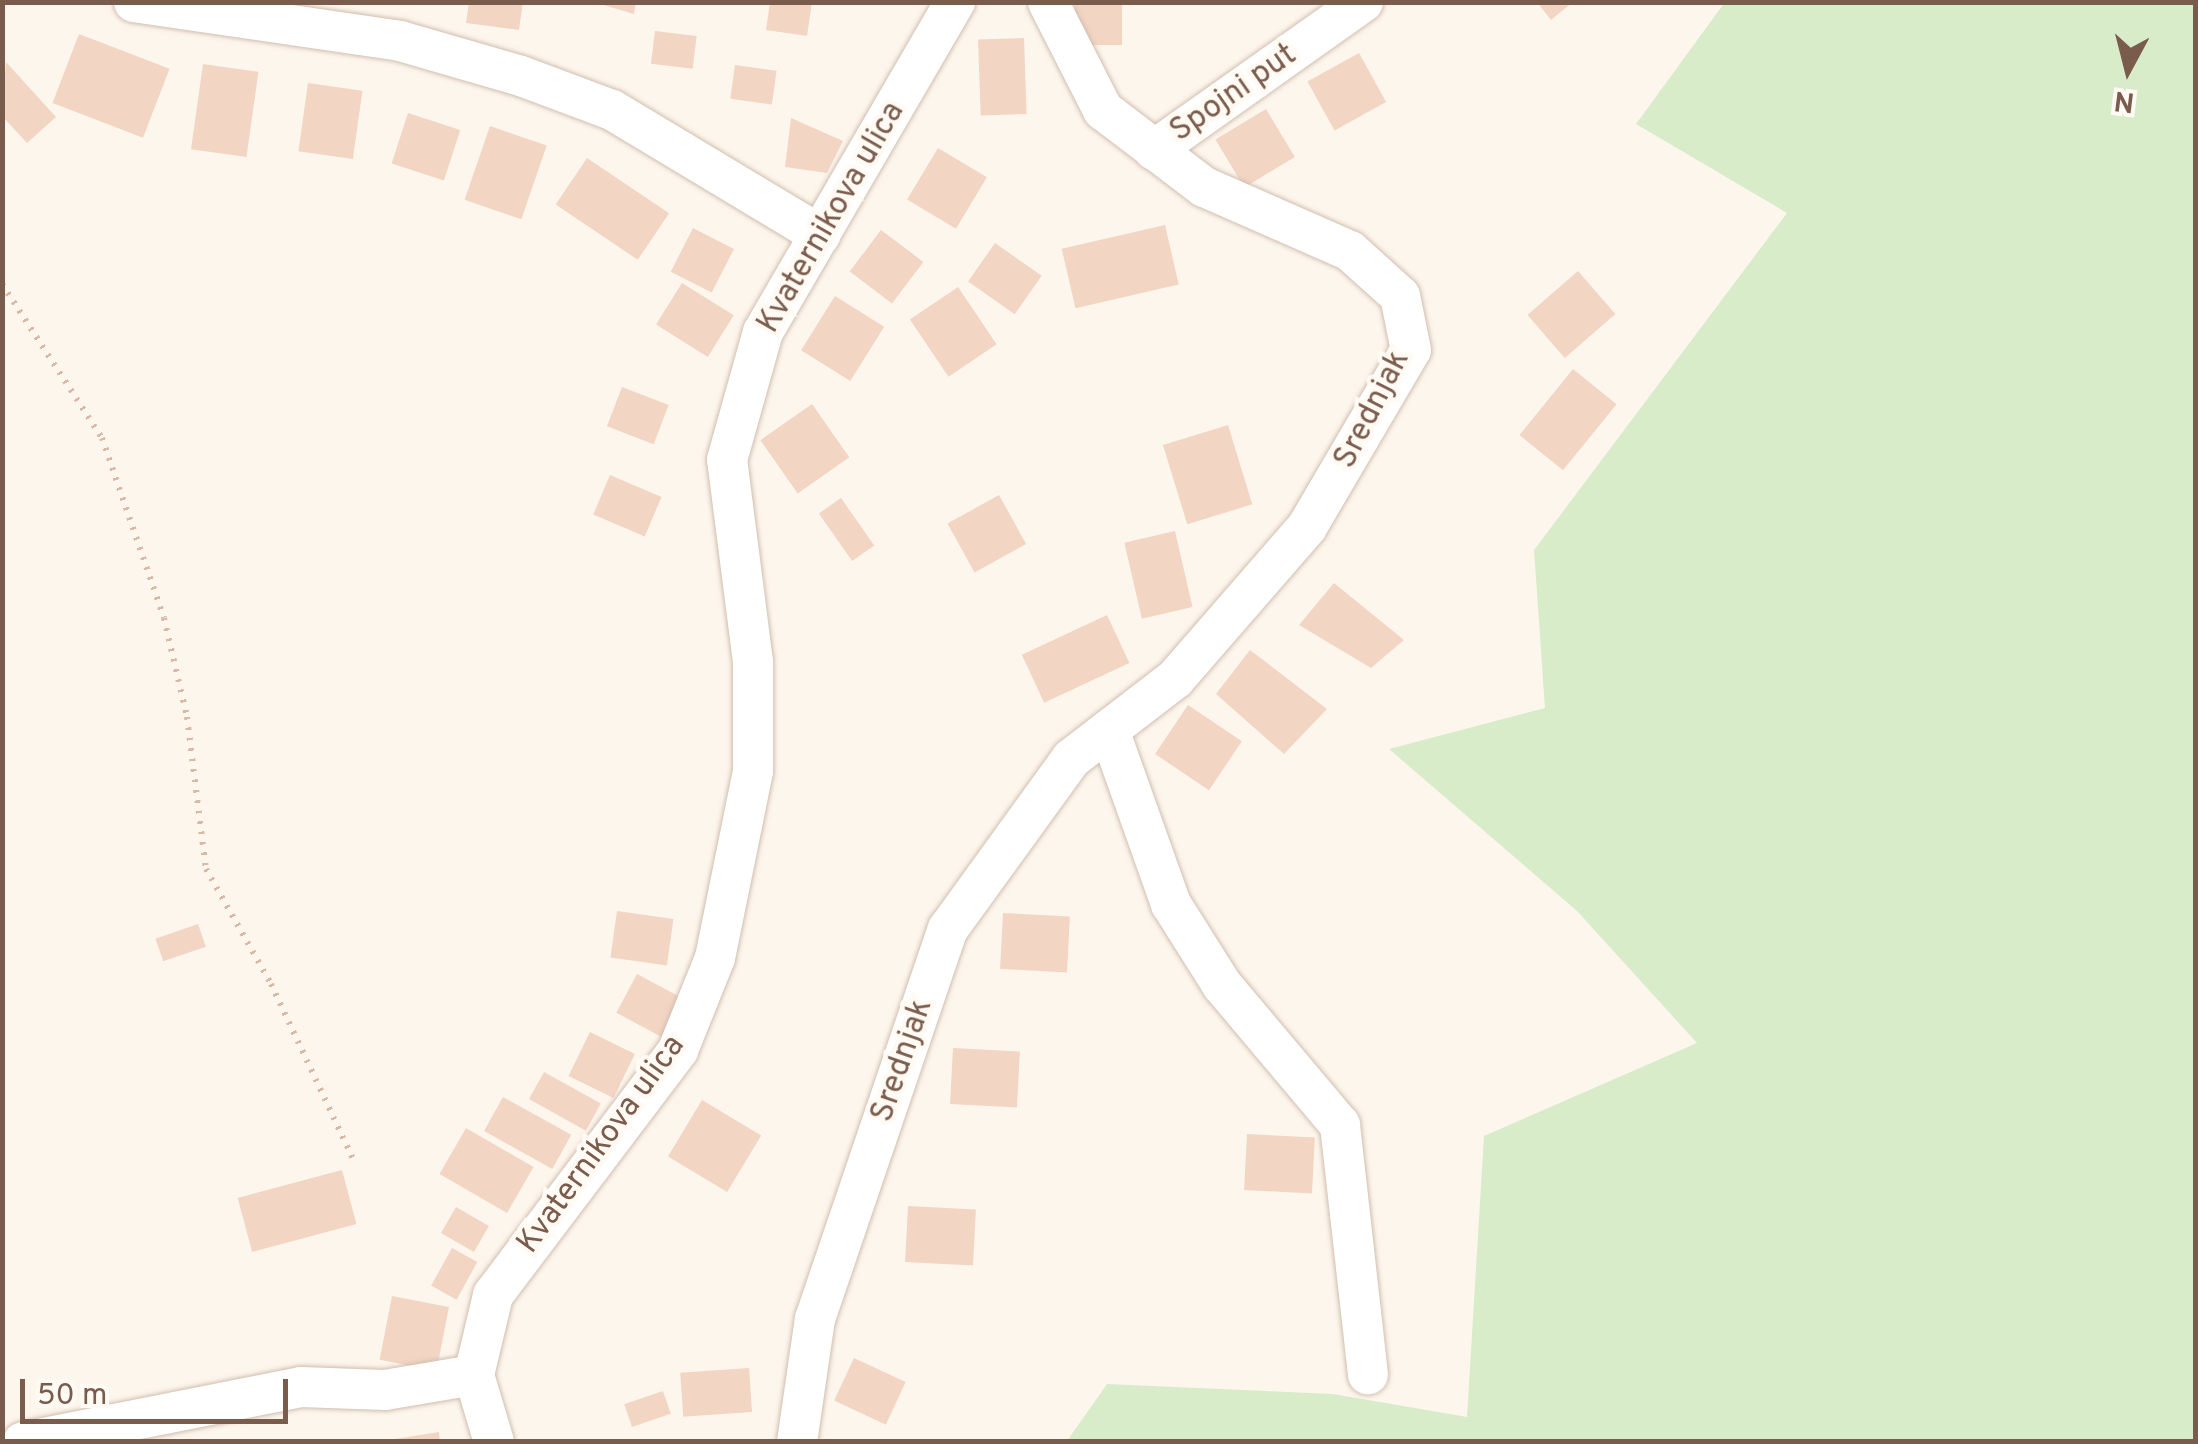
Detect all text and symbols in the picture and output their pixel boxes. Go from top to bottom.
north arrow [2078,20,2178,120]
street label: Spojni put [1163,37,1305,151]
text: N [2112,81,2137,119]
street label: Kvaternikova ulica [750,96,914,340]
street label: Srednjak [1327,344,1419,476]
street label: Srednjak [864,994,942,1128]
street label: Kvaternikova ulica [510,1028,694,1262]
scale bar [25,1359,292,1421]
text: 50 m [37,1378,107,1415]

